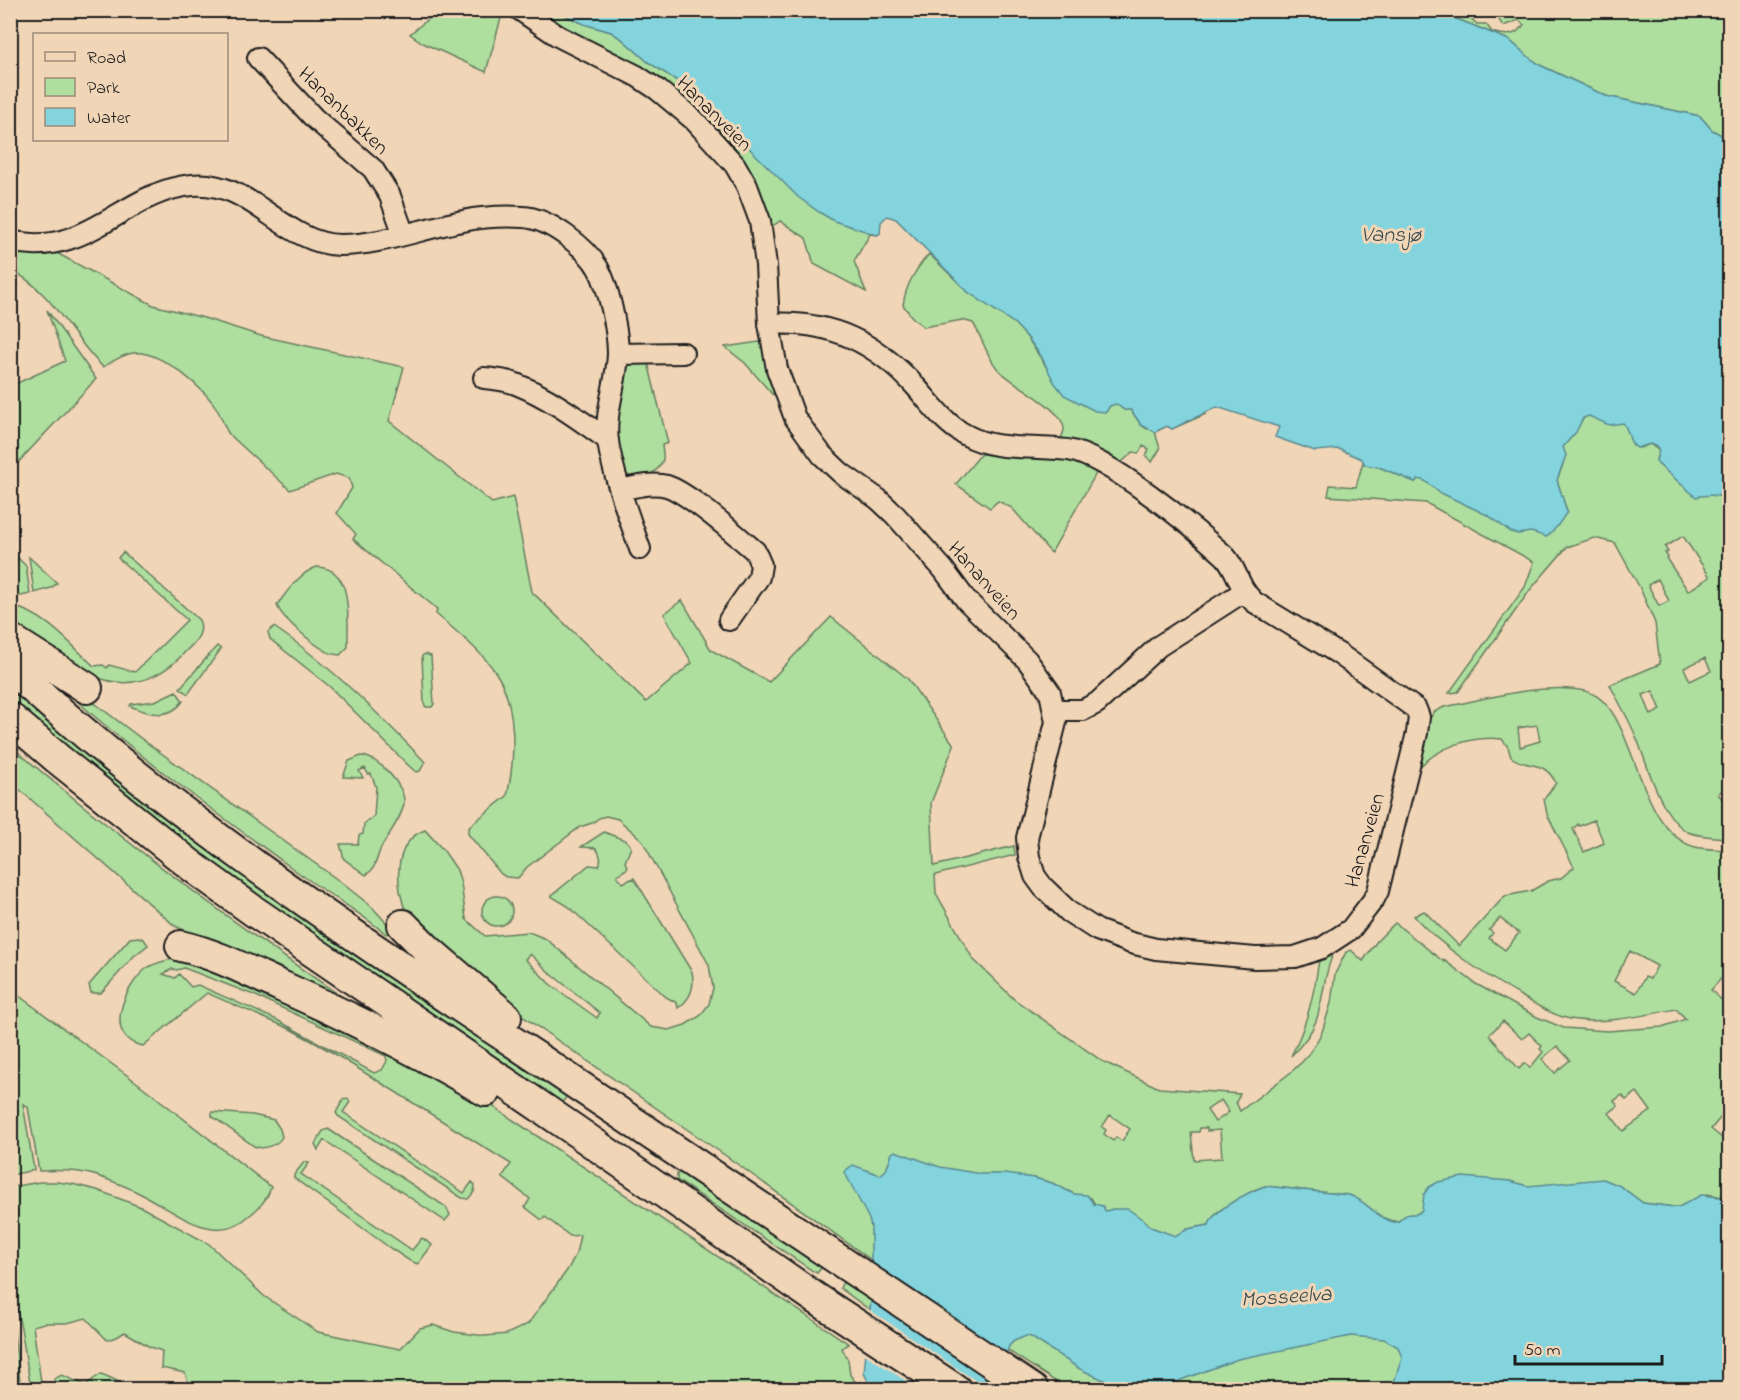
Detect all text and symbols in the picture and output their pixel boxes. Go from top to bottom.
legend [33,33,228,141]
text: Road [87,46,126,72]
street label: Hananbakken [290,60,395,163]
street label: Hananveien [669,69,759,159]
text: Park [87,76,120,102]
text: Water [87,106,131,132]
water label: Vansjø [1361,220,1423,252]
street label: Hananveien [940,535,1027,628]
street label: Hananveien [1338,790,1394,891]
water label: Mosseelva [1240,1279,1334,1317]
scale bar [1515,1328,1662,1366]
text: 50 m [1524,1338,1561,1364]

